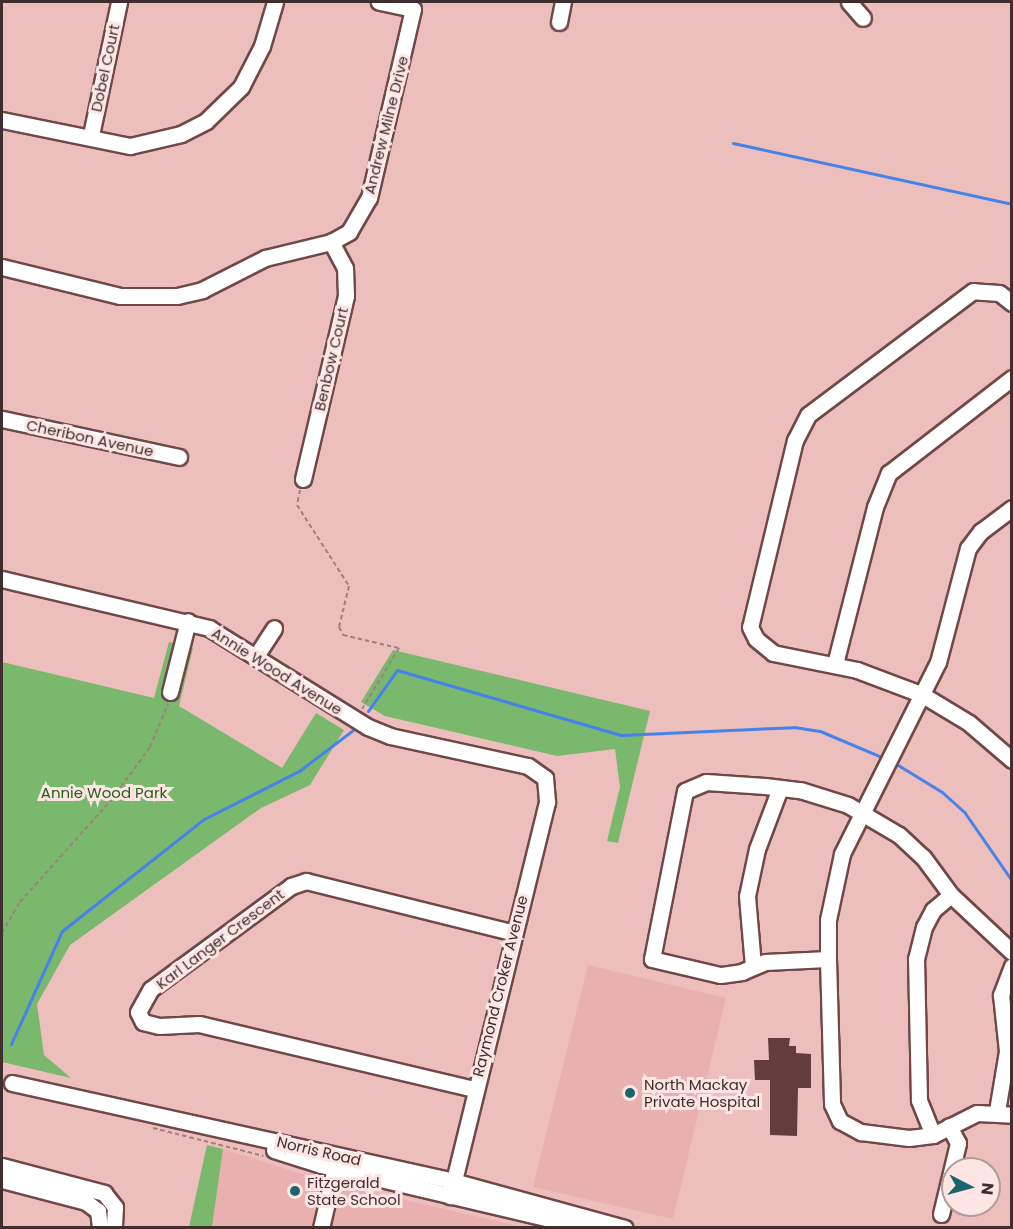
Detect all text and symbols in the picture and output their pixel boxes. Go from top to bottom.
street label: Dobel Court [87,23,123,113]
street label: Andrew Milne Drive [360,54,412,196]
street label: Benbow Court [310,305,352,413]
street label: Cheribon Avenue [25,416,155,460]
street label: Annie Wood Avenue [208,623,346,719]
park label: Annie Wood Park [41,784,167,802]
street label: Karl Langer Crescent [153,885,287,993]
street label: Raymond Croker Avenue [469,893,531,1079]
place label: North Mackay Private Hospital [644,1075,760,1110]
marker: North Mackay Private Hospital [621,1084,639,1102]
street label: Norris Road [275,1133,363,1169]
north arrow [941,1157,1001,1217]
place label: Fitzgerald State School [307,1173,401,1208]
text: N [975,1182,999,1196]
marker: Fitzgerald State School [288,1184,302,1198]

